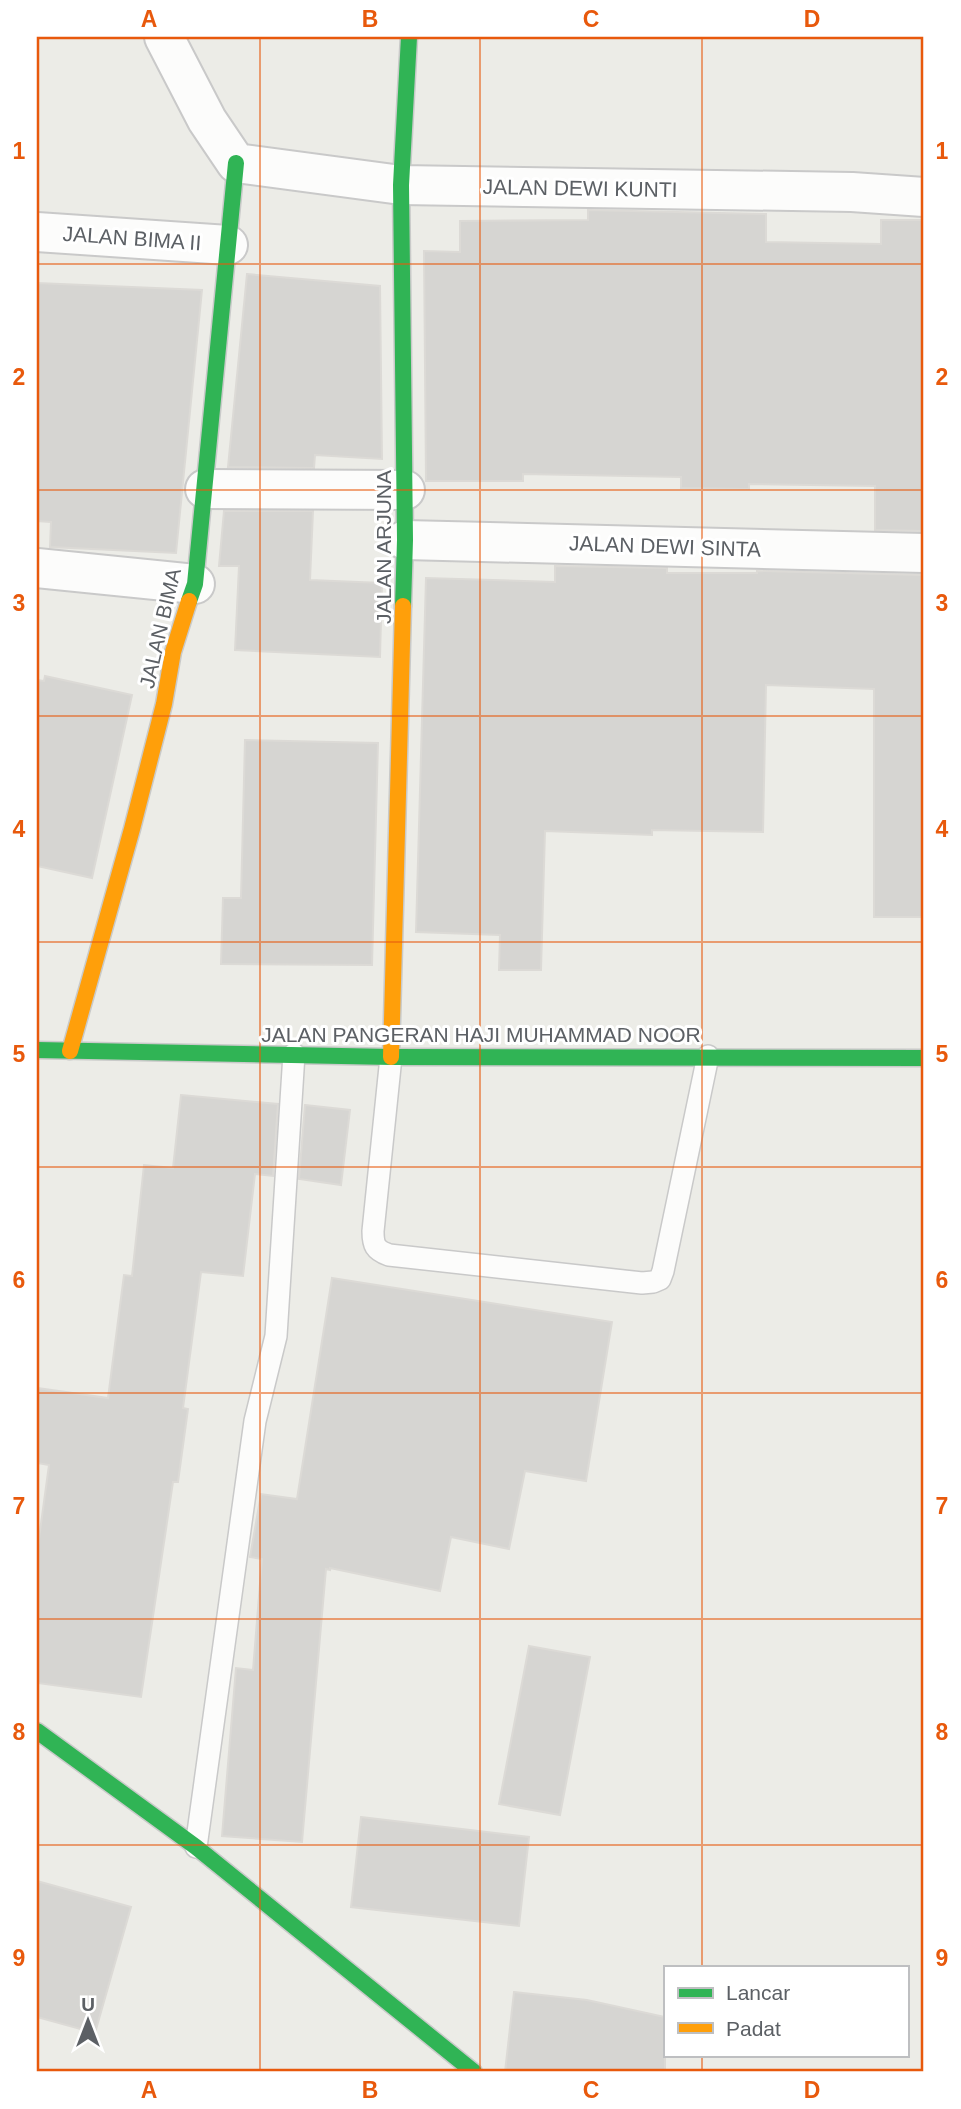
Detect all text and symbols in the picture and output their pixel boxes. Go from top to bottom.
text: A [141,6,157,32]
text: B [362,6,378,32]
text: C [583,6,599,32]
text: D [804,6,820,32]
text: 1 [13,138,26,164]
text: 1 [936,138,949,164]
street label: JALAN DEWI KUNTI [482,175,678,201]
street label: JALAN BIMA II [62,222,202,254]
text: 2 [13,364,25,390]
text: 2 [936,364,948,390]
street label: JALAN ARJUNA [372,470,395,624]
street label: JALAN DEWI SINTA [569,531,761,561]
street label: JALAN BIMA [135,566,185,690]
text: 3 [13,590,25,616]
text: 3 [936,590,948,616]
text: 4 [13,816,26,842]
text: 4 [936,816,949,842]
street label: JALAN PANGERAN HAJI MUHAMMAD NOOR [261,1023,701,1046]
text: 5 [13,1041,26,1067]
text: 5 [936,1041,949,1067]
text: 6 [13,1267,25,1293]
text: 6 [936,1267,948,1293]
text: 7 [13,1493,25,1519]
text: 7 [936,1493,948,1519]
text: 8 [13,1719,26,1745]
text: 8 [936,1719,949,1745]
text: 9 [13,1945,25,1971]
text: 9 [936,1945,948,1971]
legend [664,1966,908,2056]
text: Lancar [726,1981,790,2004]
north arrow [52,1986,122,2056]
text: U [81,1994,95,2015]
text: Padat [726,2017,781,2040]
text: A [141,2077,157,2103]
text: B [362,2077,378,2103]
text: C [583,2077,599,2103]
text: D [804,2077,820,2103]

